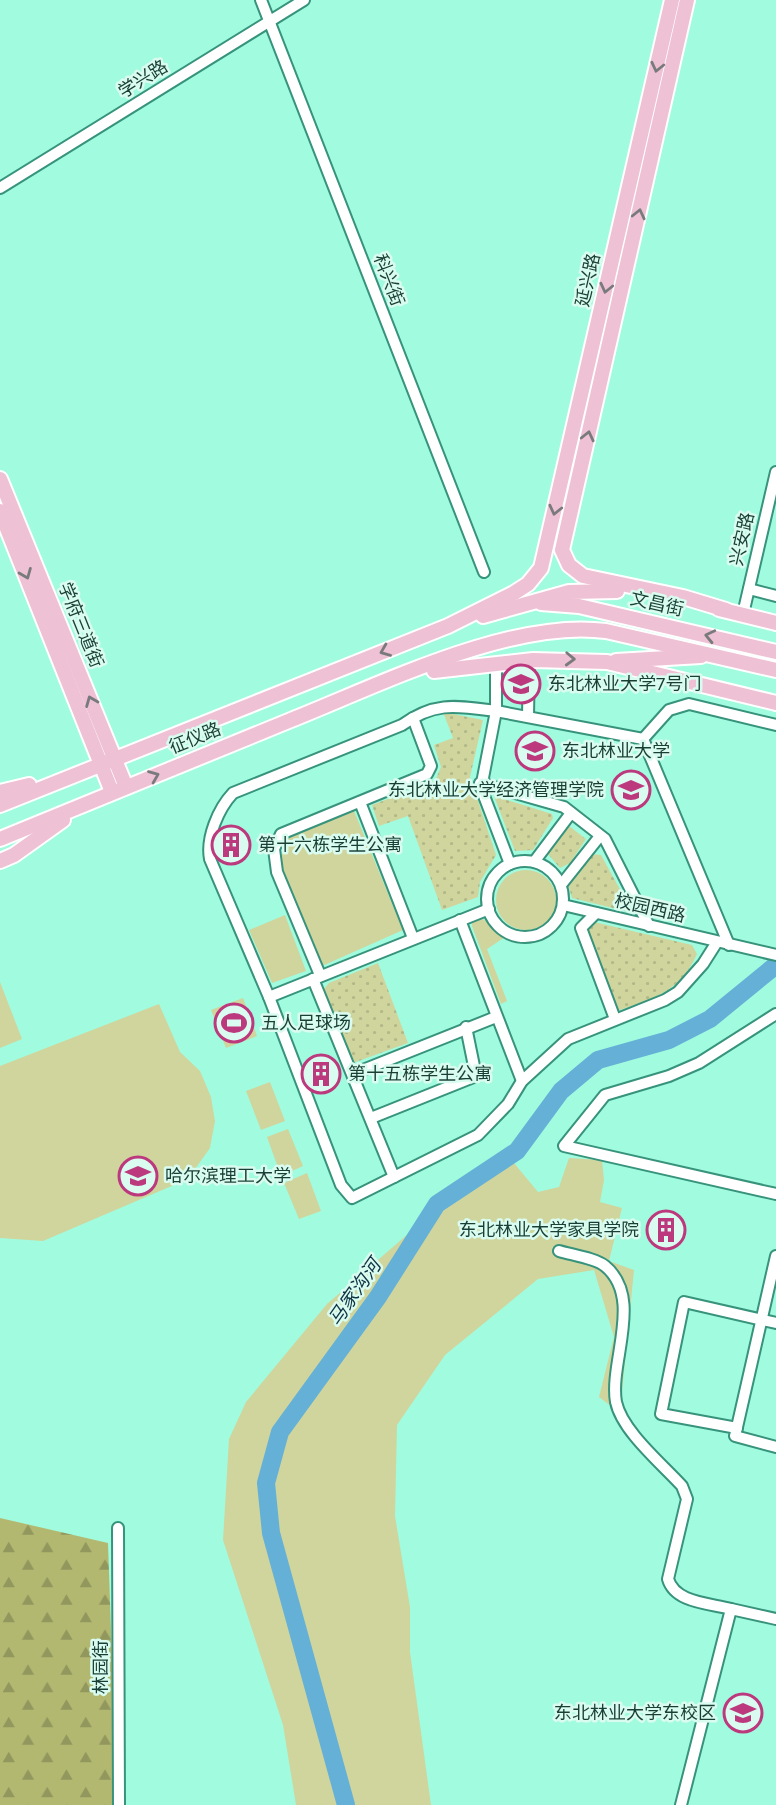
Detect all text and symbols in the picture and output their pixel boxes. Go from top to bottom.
street label: 学兴路 [114,55,171,102]
one-way arrow [650,60,665,72]
one-way arrow [630,208,645,220]
street label: 科兴街 [370,250,410,309]
street label: 延兴路 [570,251,604,309]
one-way arrow [599,282,614,294]
one-way arrow [580,430,594,442]
one-way arrow [548,504,563,516]
street label: 兴安路 [724,510,758,568]
one-way arrow [17,567,31,579]
street label: 学府三道街 [55,579,109,670]
street label: 文昌街 [628,586,686,620]
one-way arrow [704,630,716,644]
one-way arrow [379,643,391,657]
one-way arrow [565,652,576,667]
school or university icon: 东北林业大学7号门 [500,663,542,705]
place label: 东北林业大学7号门 [548,672,702,694]
one-way arrow [86,696,100,708]
street label: 征仪路 [165,717,224,757]
school or university icon: 东北林业大学 [514,730,556,772]
place label: 东北林业大学 [562,739,670,761]
school or university icon: 东北林业大学经济管理学院 [610,769,652,811]
one-way arrow [147,770,159,784]
place label: 东北林业大学经济管理学院 [388,778,604,800]
building icon: 第十六栋学生公寓 [210,824,252,866]
place label: 第十六栋学生公寓 [258,833,402,855]
street label: 校园西路 [613,888,688,926]
sports icon: 五人足球场 [213,1002,255,1044]
place label: 五人足球场 [261,1011,351,1033]
building icon: 第十五栋学生公寓 [300,1053,342,1095]
place label: 第十五栋学生公寓 [348,1062,492,1084]
school or university icon: 哈尔滨理工大学 [117,1155,159,1197]
place label: 哈尔滨理工大学 [165,1164,291,1186]
building icon: 东北林业大学家具学院 [645,1209,687,1251]
place label: 东北林业大学家具学院 [459,1218,639,1240]
water label: 马家沟河 [322,1251,387,1329]
street label: 林园街 [89,1640,111,1694]
school or university icon: 东北林业大学东校区 [722,1692,764,1734]
place label: 东北林业大学东校区 [554,1701,716,1723]

